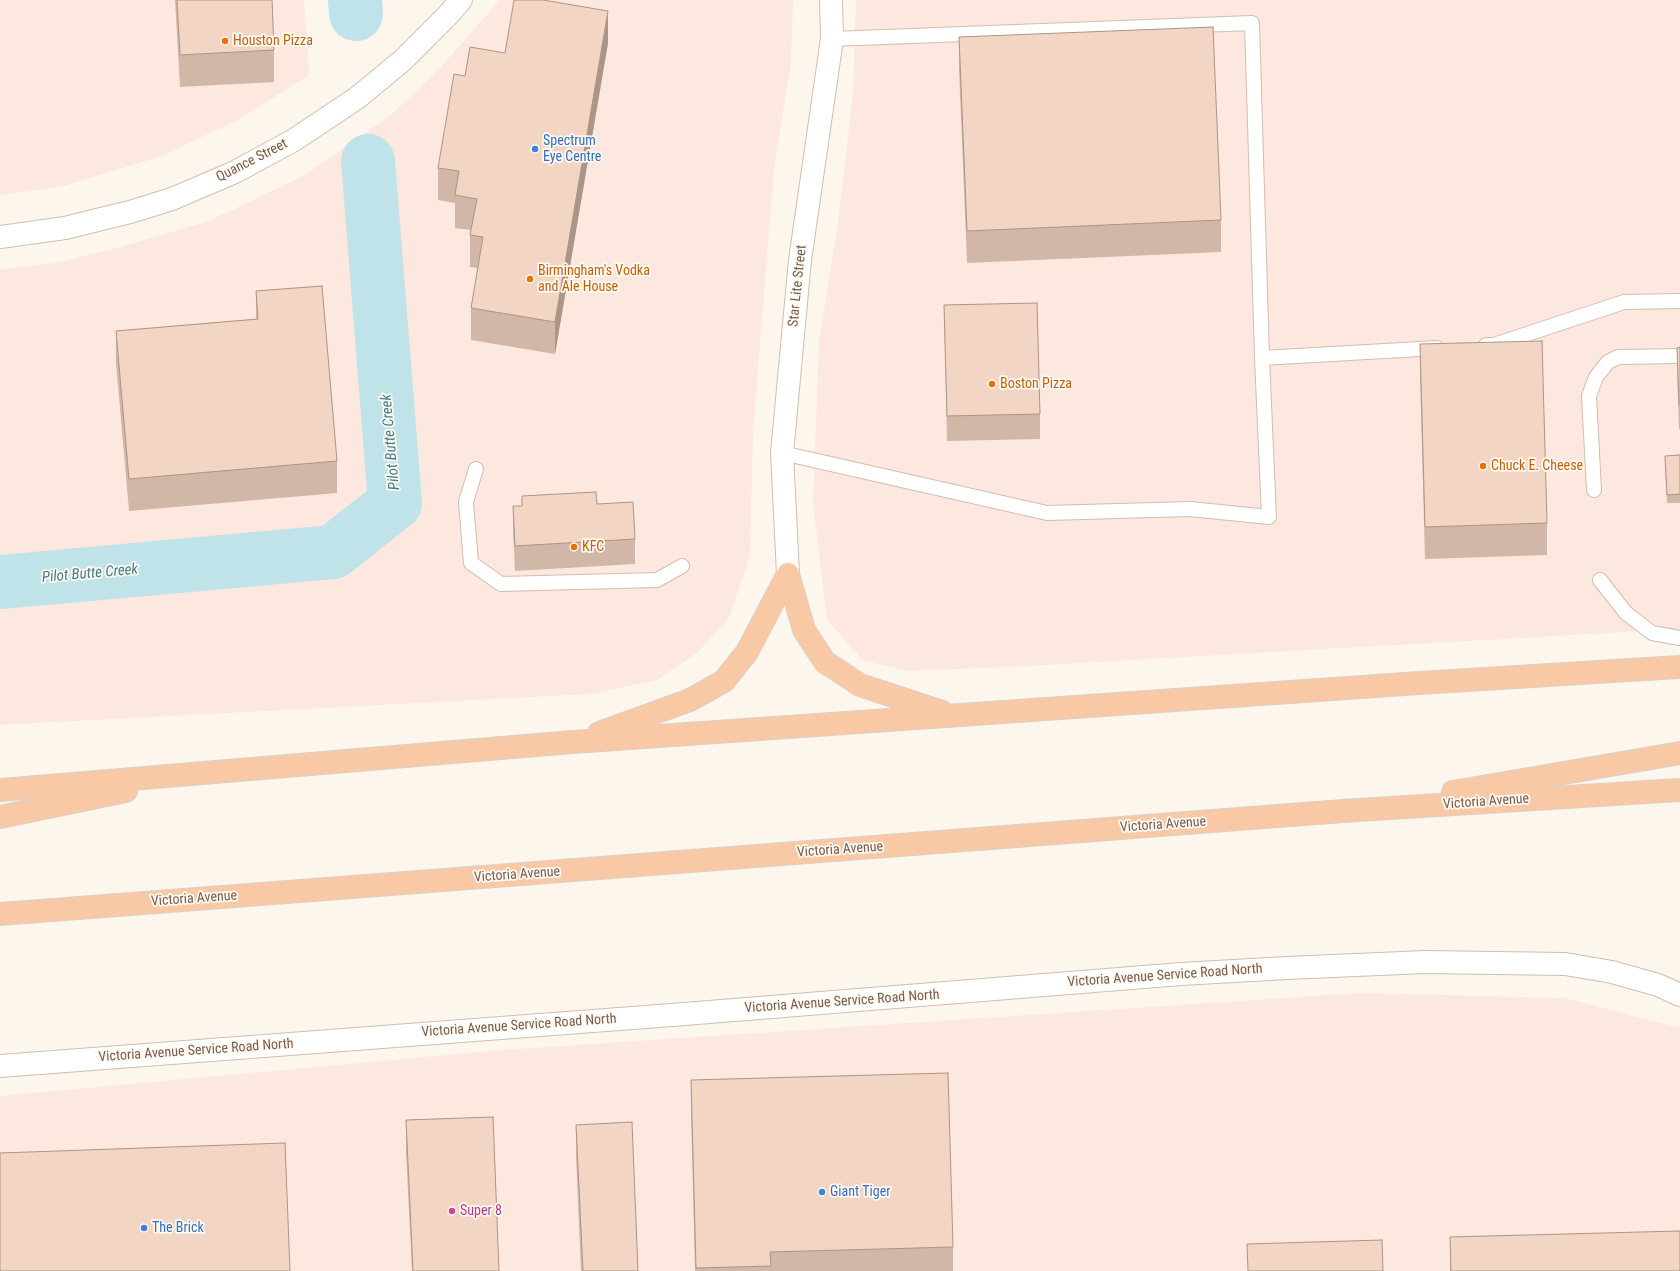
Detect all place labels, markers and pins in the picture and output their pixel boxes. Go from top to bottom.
place label: Houston Pizza [233,33,313,49]
marker: Houston Pizza [220,36,230,46]
place label: Spectrum Eye Centre [543,133,601,166]
marker: Spectrum Eye Centre [530,144,540,154]
place label: Birmingham's Vodka and Ale House [538,263,650,296]
marker: Birmingham's Vodka and Ale House [525,274,535,284]
place label: Boston Pizza [1000,376,1072,392]
marker: Boston Pizza [987,379,997,389]
place label: Chuck E. Cheese [1491,458,1583,474]
marker: Chuck E. Cheese [1478,461,1488,471]
place label: KFC [582,539,604,555]
marker: KFC [569,542,579,552]
place label: Giant Tiger [830,1184,891,1200]
marker: Giant Tiger [817,1187,827,1197]
place label: Super 8 [460,1203,502,1219]
marker: Super 8 [447,1206,457,1216]
place label: The Brick [152,1220,204,1236]
marker: The Brick [139,1223,149,1233]

